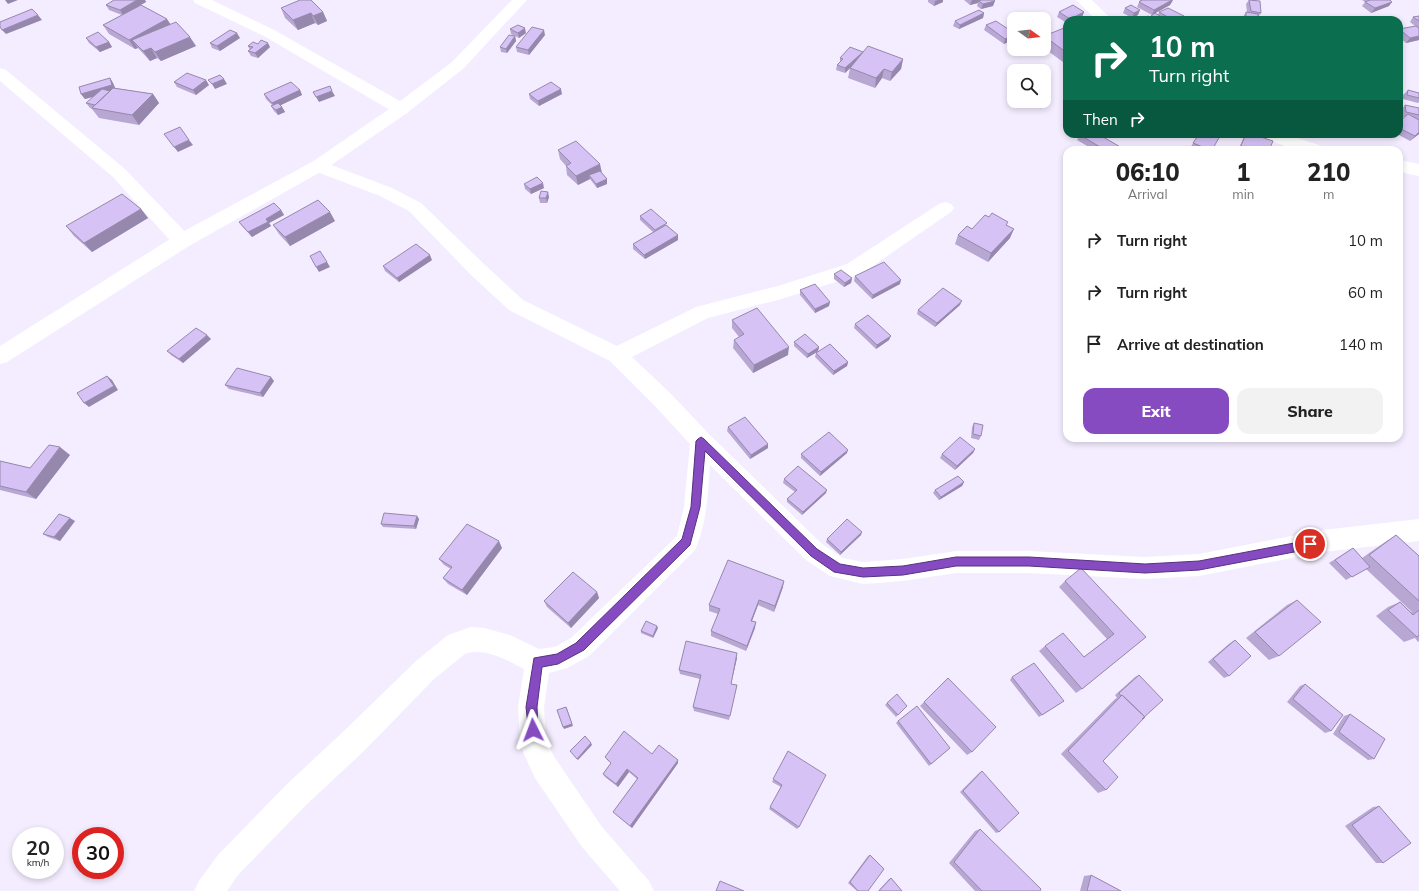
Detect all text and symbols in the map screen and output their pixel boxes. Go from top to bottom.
north arrow [1007,12,1051,56]
map controls [1007,12,1051,108]
text: 10 m [1149,29,1215,64]
icon: right [1083,32,1135,84]
button: search [1007,64,1051,108]
text: Turn right [1149,64,1229,87]
icon: right [1126,108,1148,130]
text: Then [1083,110,1118,129]
text: 06:10 [1116,157,1180,187]
text: 1 [1236,157,1251,187]
text: 210 [1307,157,1350,187]
text: Arrival [1128,186,1168,202]
text: min [1232,186,1254,202]
text: m [1323,186,1334,202]
icon: right [1083,229,1105,251]
text: Turn right [1117,231,1187,250]
text: 10 m [1348,231,1383,250]
icon: right [1083,281,1105,303]
text: Turn right [1117,283,1187,302]
text: 60 m [1348,283,1383,302]
icon: arrive [1083,333,1105,355]
text: Arrive at destination [1117,335,1264,354]
text: 140 m [1339,335,1383,354]
button: Exit [1083,388,1229,434]
button: Share [1237,388,1383,434]
pin [1293,527,1327,561]
icon: arrive [1299,533,1321,555]
position arrow [512,709,554,751]
speed limit sign: 30 [72,827,124,879]
text: 20 [26,835,50,860]
text: km/h [27,856,49,869]

